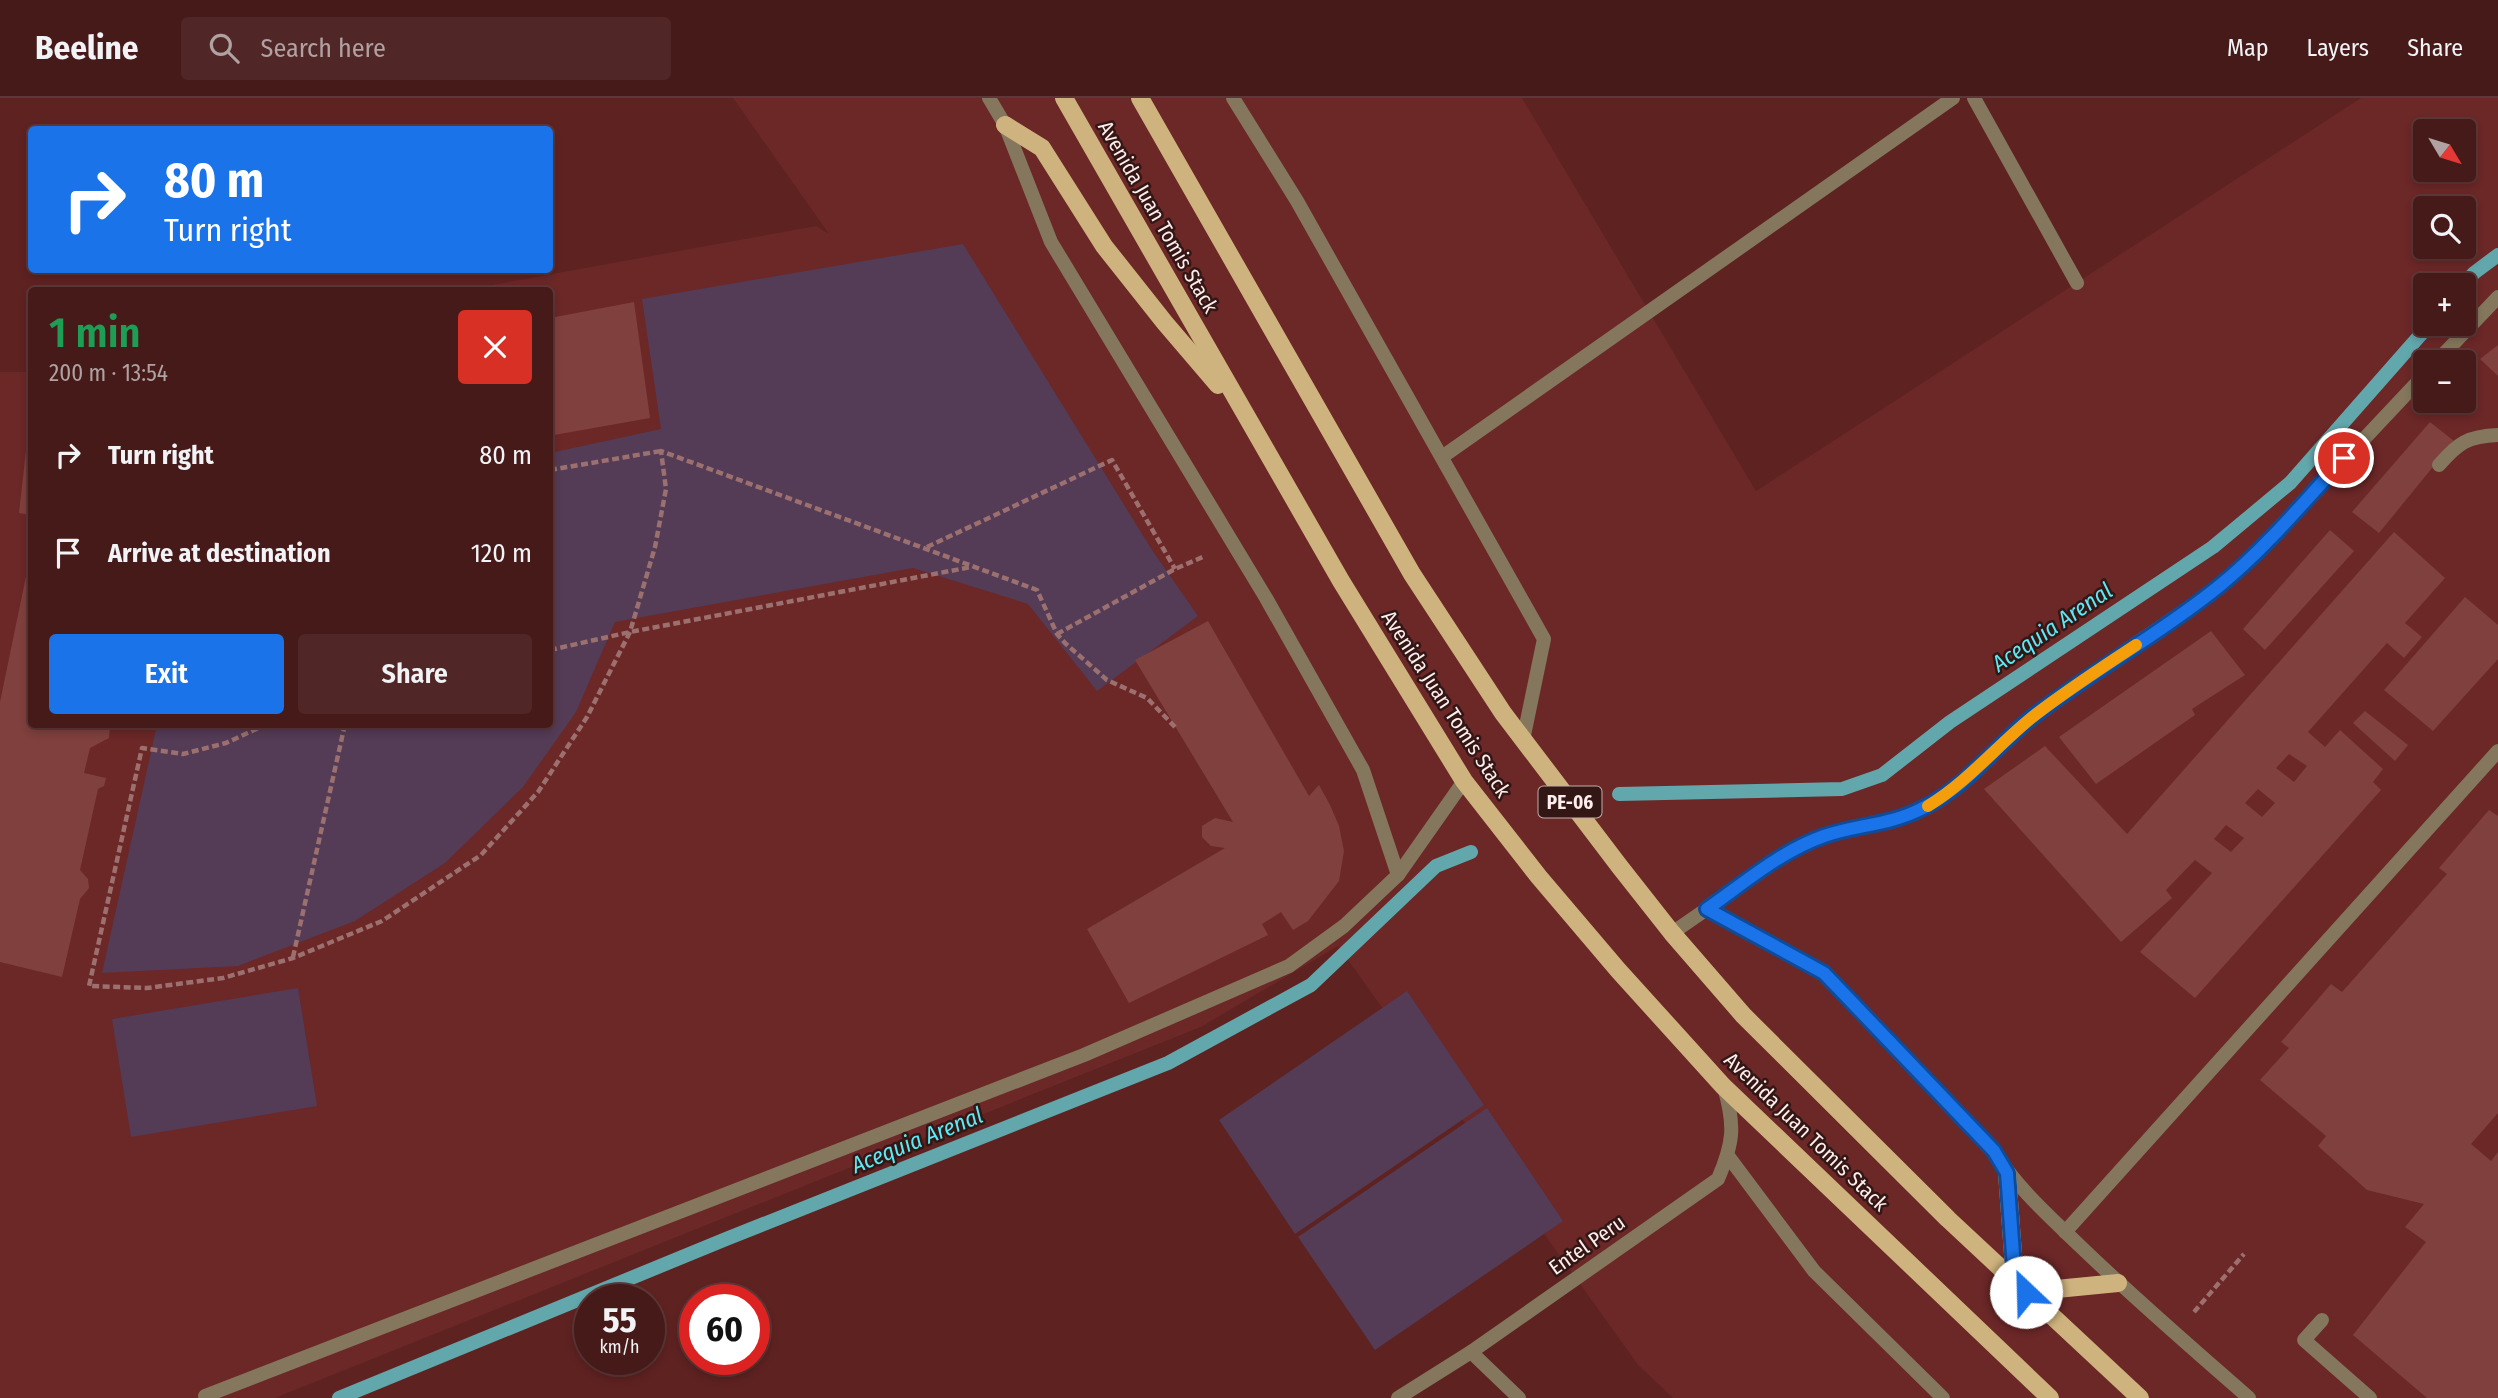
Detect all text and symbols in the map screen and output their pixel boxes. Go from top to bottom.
search box [181,17,671,80]
text: Beeline [35,28,139,68]
icon: search [205,29,243,67]
text: Search here [261,33,386,64]
text: Map [2227,34,2269,62]
text: Layers [2307,34,2369,62]
text: Share [2407,34,2463,62]
street label: Avenida Juan Tomis Stack [1092,116,1224,318]
north arrow [2413,119,2476,182]
map controls [2413,119,2476,413]
text: 80 m [164,151,264,210]
icon: right [49,154,140,245]
button: search [2413,196,2476,259]
text: Turn right [164,211,291,249]
button: + [2413,273,2476,336]
text: 1 min [49,308,140,358]
button: close [458,310,532,384]
button: − [2413,350,2476,413]
text: 200 m · 13:54 [49,359,168,387]
pin [2314,428,2374,488]
icon: right [49,436,87,474]
icon: arrive [2325,439,2363,477]
text: Turn right [108,440,214,471]
text: 80 m [479,440,532,471]
icon: arrive [49,534,87,572]
text: Arrive at destination [108,538,331,569]
text: 120 m [471,538,532,569]
water label: Acequia Arenal [1986,576,2118,678]
street label: Avenida Juan Tomis Stack [1376,606,1516,803]
button: Exit [49,634,284,714]
button: Share [298,634,532,714]
road number: PE-06 [1538,786,1602,818]
street label: Avenida Juan Tomis Stack [1719,1047,1893,1217]
water label: Acequia Arenal [846,1101,987,1179]
street label: Entel Peru [1544,1209,1630,1281]
position arrow [1989,1255,2063,1329]
speed limit sign: 60 [679,1284,770,1375]
text: 55 [602,1299,637,1341]
text: km/h [599,1336,640,1358]

